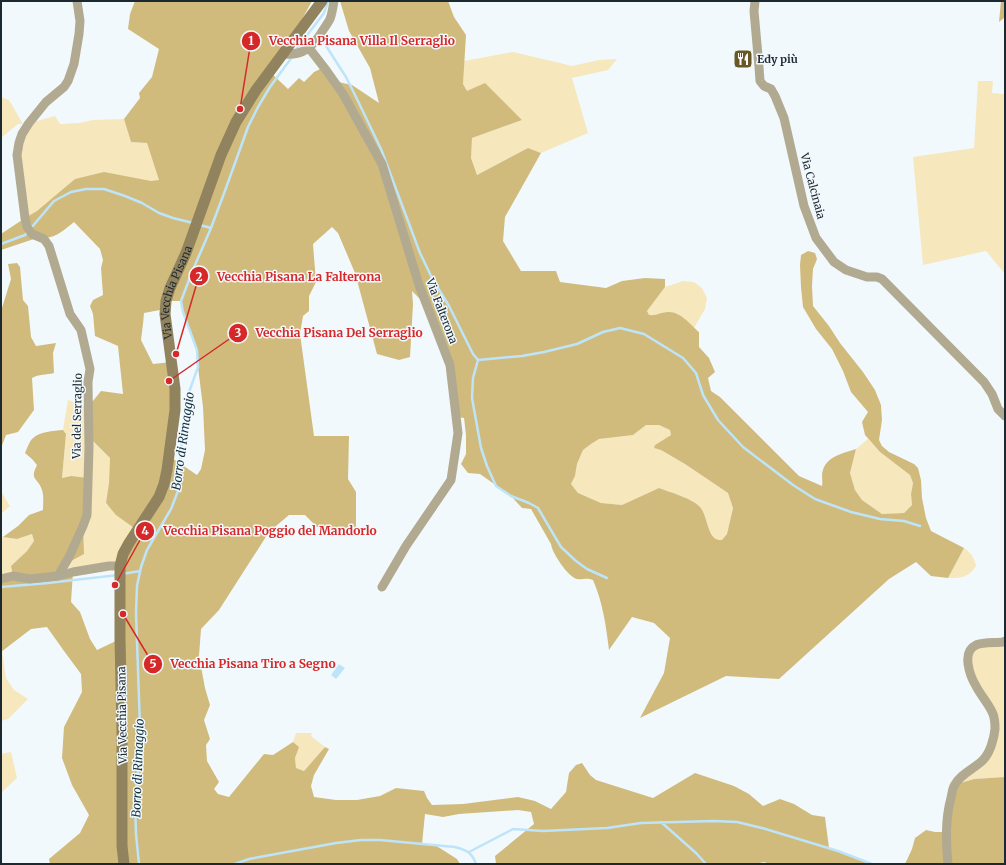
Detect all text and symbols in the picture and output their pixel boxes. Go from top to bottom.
callout: Vecchia Pisana Villa Il Serraglio [241,29,463,53]
text: 1 [248,33,254,48]
text: Vecchia Pisana Villa Il Serraglio [268,33,455,48]
restaurant icon: Edy più [732,48,754,70]
place label: Edy più [757,52,798,66]
street label: Via Calcinaia [797,151,829,221]
street label: Via Vecchia Pisana [158,244,195,341]
callout: Vecchia Pisana La Falterona [189,264,389,288]
text: 2 [195,269,203,284]
text: Vecchia Pisana La Falterona [216,269,381,284]
street label: Via Falterona [423,275,461,346]
callout: Vecchia Pisana Del Serraglio [228,321,431,345]
text: 3 [235,325,242,340]
text: Vecchia Pisana Del Serraglio [254,325,423,340]
street label: Via del Serraglio [69,372,85,460]
water label: Borro di Rimaggio [168,391,197,491]
callout: Vecchia Pisana Poggio del Mandorlo [135,519,384,543]
text: 4 [141,523,149,538]
text: Vecchia Pisana Poggio del Mandorlo [162,523,377,538]
callout: Vecchia Pisana Tiro a Segno [143,652,344,676]
text: 5 [149,656,157,671]
text: Vecchia Pisana Tiro a Segno [169,656,336,671]
street label: Via Vecchia Pisana [114,666,130,765]
water label: Borro di Rimaggio [128,718,147,818]

